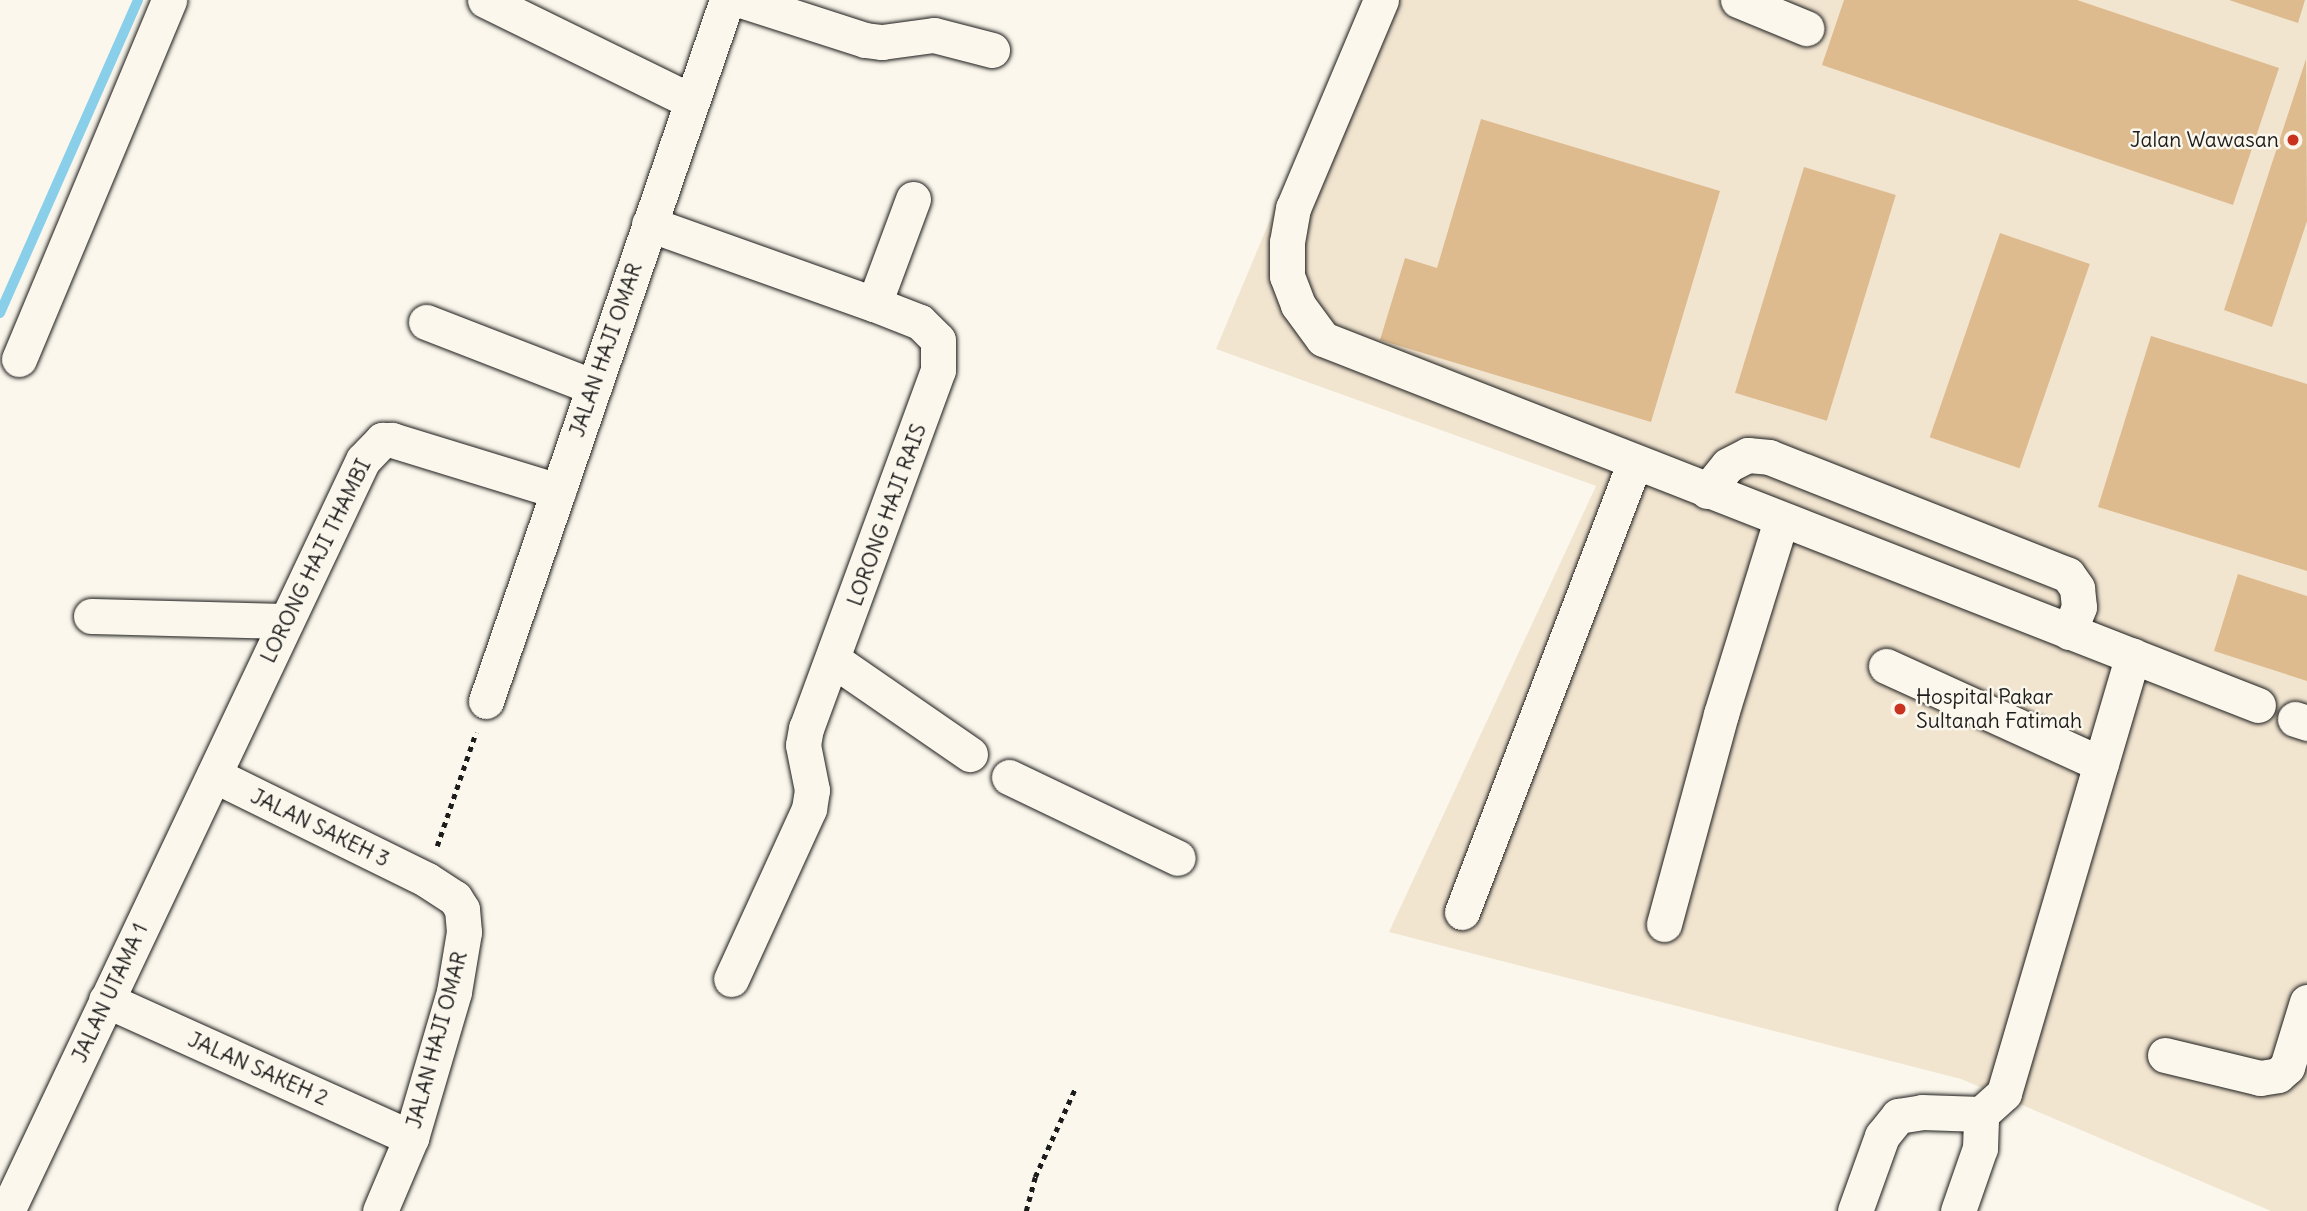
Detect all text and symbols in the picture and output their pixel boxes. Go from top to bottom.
place label: Jalan Wawasan [2130,127,2279,153]
marker: Jalan Wawasan [2285,132,2301,148]
street label: JALAN HAJI OMAR [564,260,648,440]
street label: LORONG HAJI RAIS [842,420,932,610]
street label: LORONG HAJI THAMBI [256,455,376,667]
place label: Hospital Pakar Sultanah Fatimah [1916,684,2082,734]
marker: Hospital Pakar Sultanah Fatimah [1890,699,1910,719]
street label: JALAN SAKEH 3 [247,784,393,872]
street label: JALAN UTAMA 1 [67,919,153,1067]
street label: JALAN HAJI OMAR [401,949,473,1131]
street label: JALAN SAKEH 2 [184,1027,332,1111]

